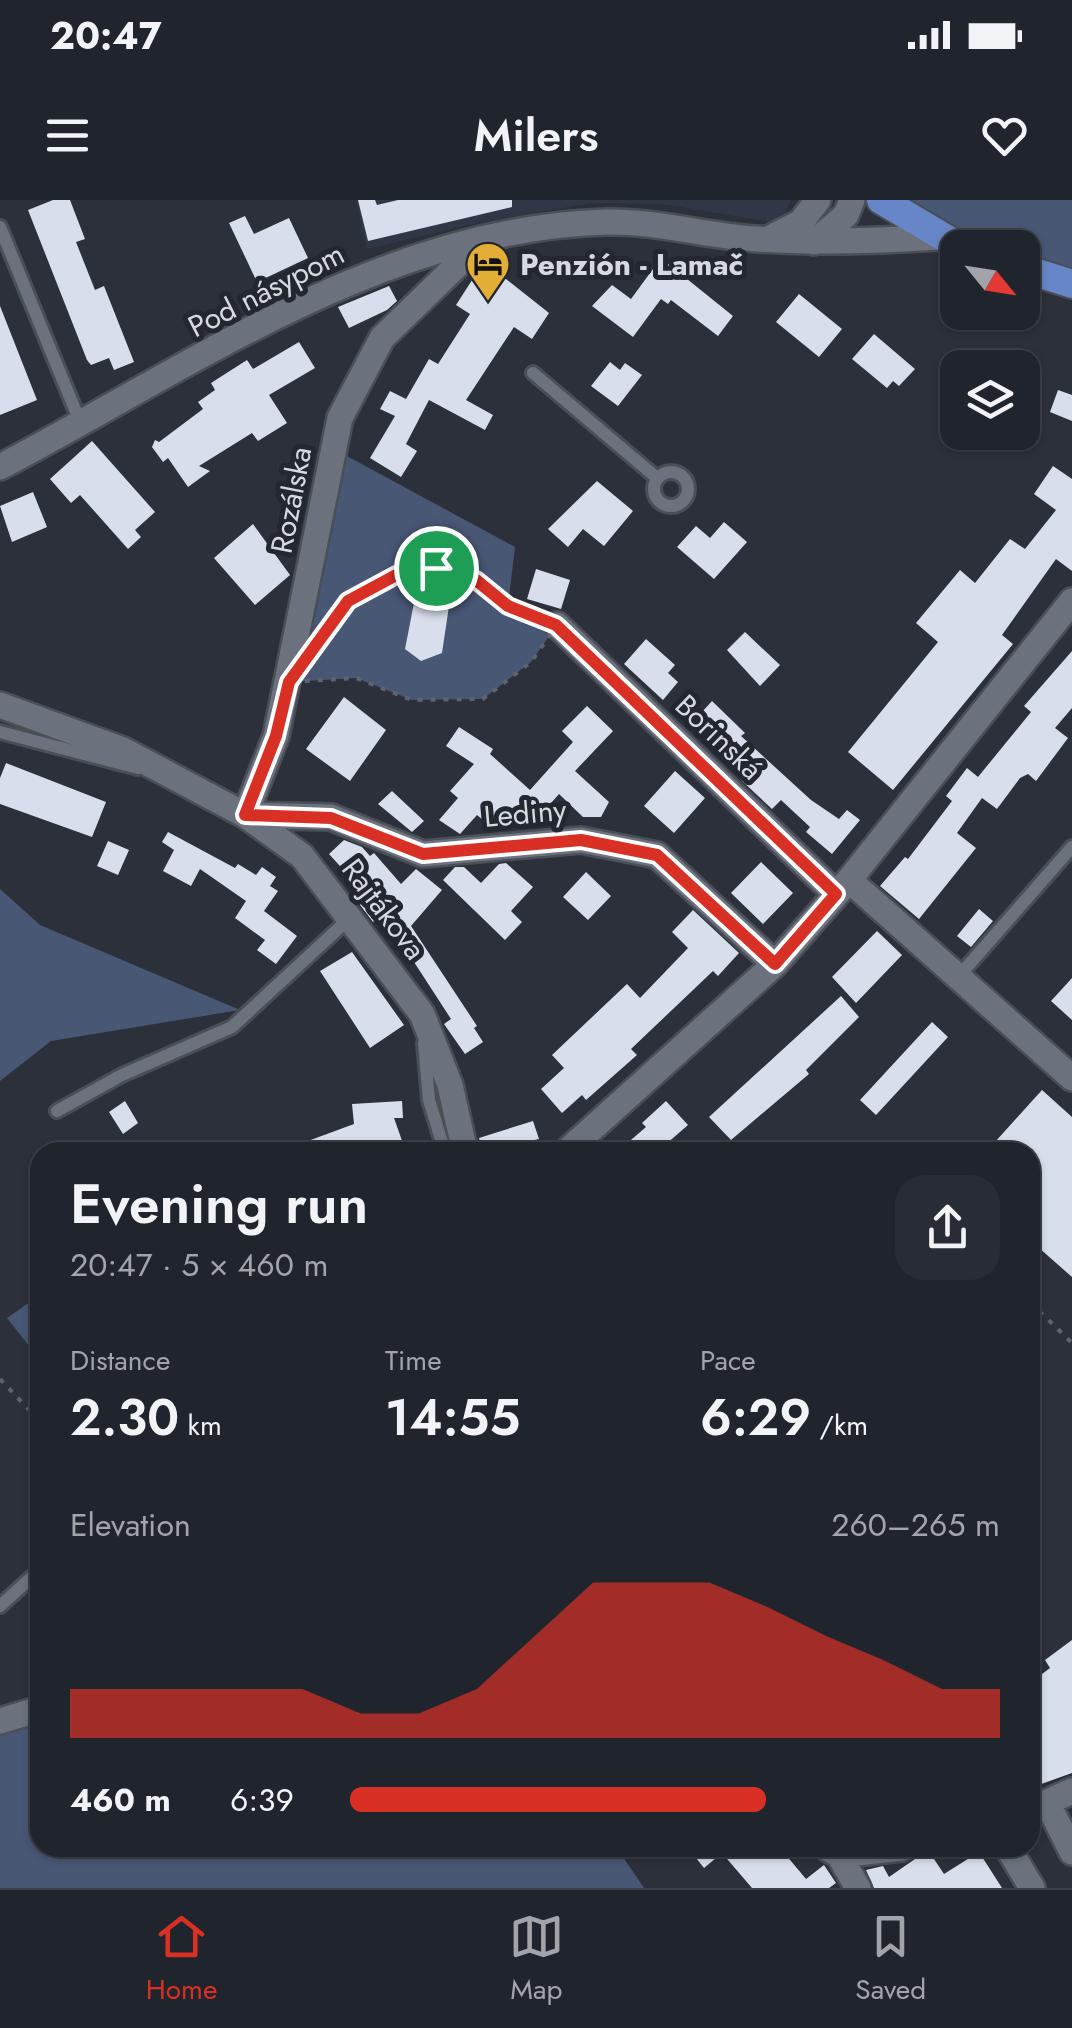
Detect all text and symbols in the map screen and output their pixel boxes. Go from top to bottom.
text: 20:47 [50,8,162,63]
text: Milers [473,103,599,168]
icon: menu [40,108,95,163]
icon: heart [977,108,1032,163]
north arrow [940,230,1040,330]
map controls [940,230,1040,450]
street label: Pod násypom [180,232,352,348]
hotel icon: Penzión - Lamač [465,241,511,302]
place label: Penzión - Lamač [520,243,743,286]
button: layers [940,350,1040,450]
street label: Rozálska [260,443,322,557]
pin [394,526,479,611]
icon: arrive [409,541,464,596]
street label: Borinská [666,684,772,790]
street label: Lediny [482,788,569,838]
street label: Rajtákova [332,849,436,969]
text: Evening run [70,1164,368,1244]
button: share [895,1175,1000,1280]
text: 20:47 · 5 × 460 m [70,1242,328,1288]
text: Distance [70,1340,170,1381]
text: Time [385,1340,442,1381]
text: Pace [700,1340,756,1381]
text: 2.30 [70,1381,179,1454]
text: 14:55 [385,1381,520,1454]
text: 6:29 [700,1381,811,1454]
text: km [179,1405,222,1446]
text: /km [811,1405,868,1446]
text: Elevation [70,1502,191,1548]
text: 260–265 m [831,1502,1000,1548]
text: 460 m [70,1777,171,1823]
text: 6:39 [230,1777,294,1823]
tab: Home [146,1909,217,2010]
tab: Map [509,1909,564,2010]
tab: Saved [855,1909,926,2010]

